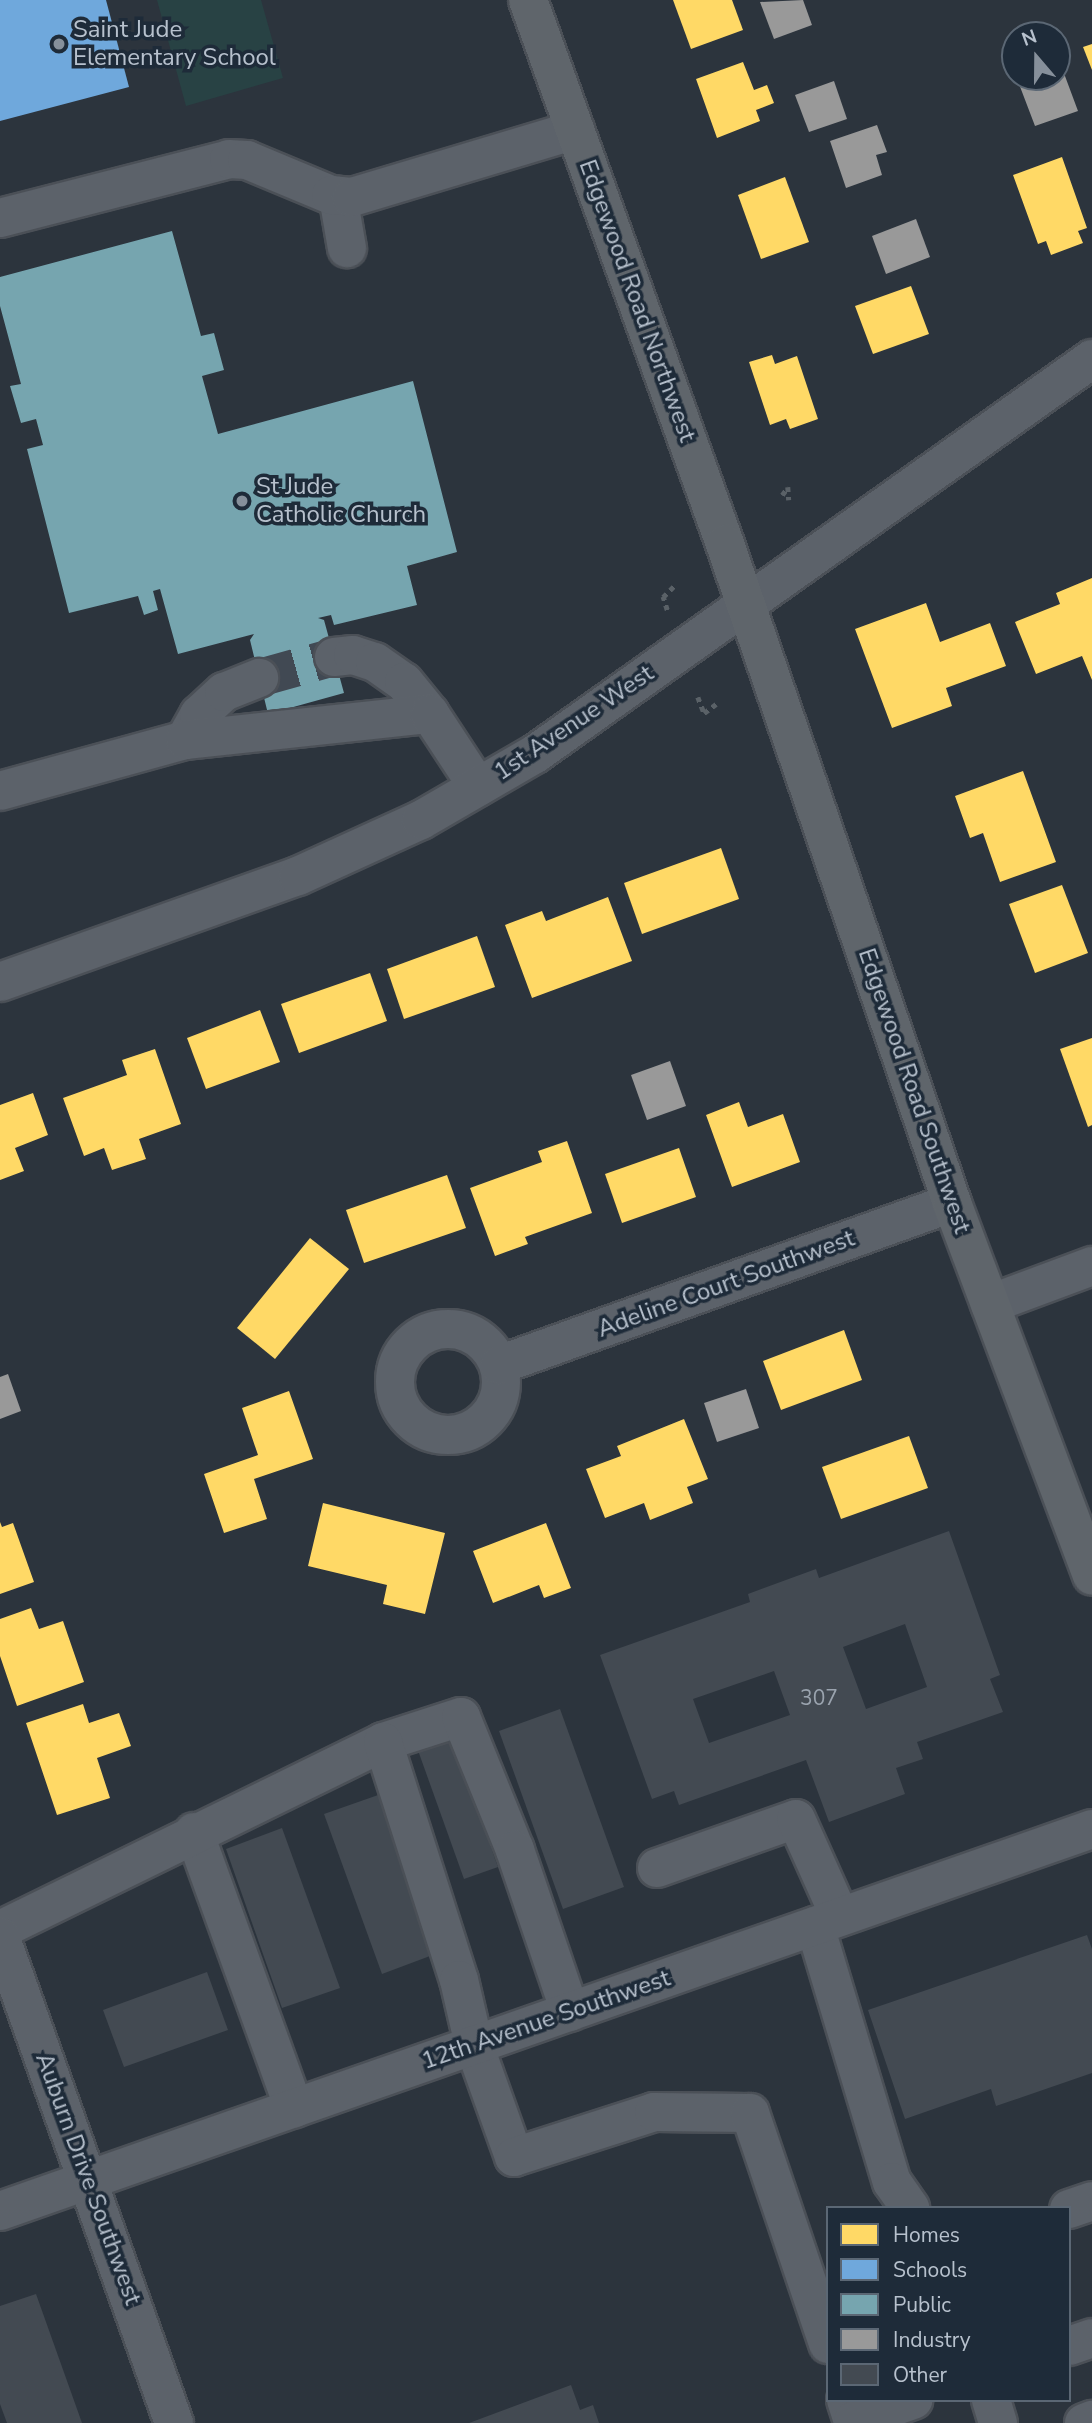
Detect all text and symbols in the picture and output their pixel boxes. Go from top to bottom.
place label: Saint Jude Elementary School [73,16,276,72]
north arrow [1001,21,1071,91]
text: N [1018,23,1041,53]
marker: Saint Jude Elementary School [51,36,67,52]
street label: Edgewood Road Northwest [572,156,702,446]
place label: St Jude Catholic Church [256,473,426,529]
marker: St Jude Catholic Church [234,493,250,509]
street label: 1st Avenue West [489,659,659,787]
street label: Edgewood Road Southwest [852,945,976,1237]
street label: Adeline Court Southwest [594,1224,858,1344]
house number: 307 [800,1685,838,1711]
street label: 12th Avenue Southwest [418,1964,674,2076]
street label: Auburn Drive Southwest [29,2049,147,2309]
legend [826,2206,1071,2402]
text: Homes [893,2221,960,2249]
text: Schools [893,2256,967,2284]
text: Public [893,2291,951,2319]
text: Industry [893,2326,971,2354]
text: Other [893,2361,947,2389]

